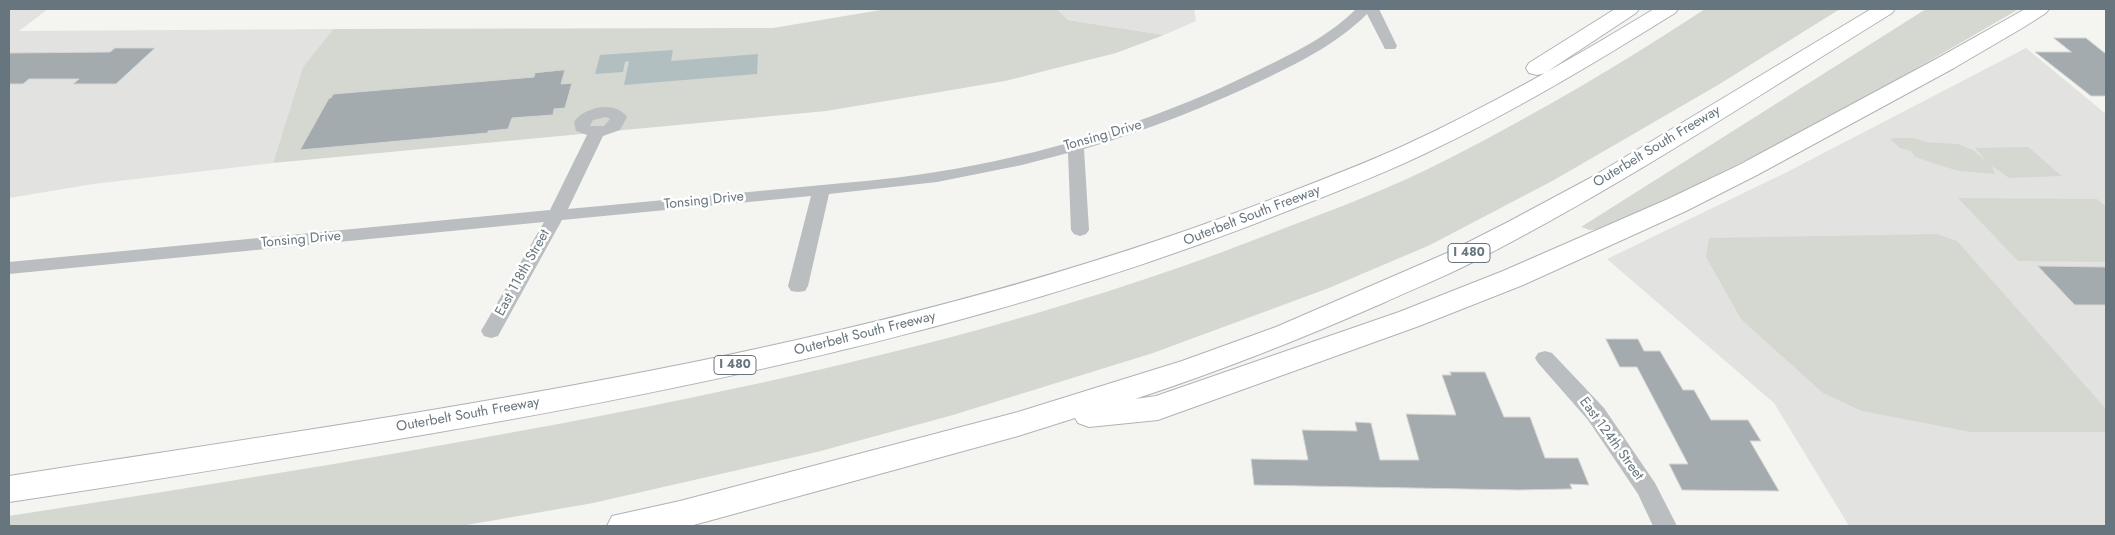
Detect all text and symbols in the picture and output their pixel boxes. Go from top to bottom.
street label: Outerbelt South Freeway [1590,102,1724,192]
street label: Tonsing Drive [1062,117,1144,155]
street label: Outerbelt South Freeway [1181,182,1323,250]
street label: Tonsing Drive [663,188,745,214]
street label: East 118th Street [492,227,554,319]
street label: Tonsing Drive [260,228,342,252]
road number: I 480 [1448,244,1490,262]
street label: Outerbelt South Freeway [793,308,937,360]
road number: I 480 [714,356,756,374]
street label: Outerbelt South Freeway [395,394,541,436]
street label: East 124th Street [1575,394,1647,484]

